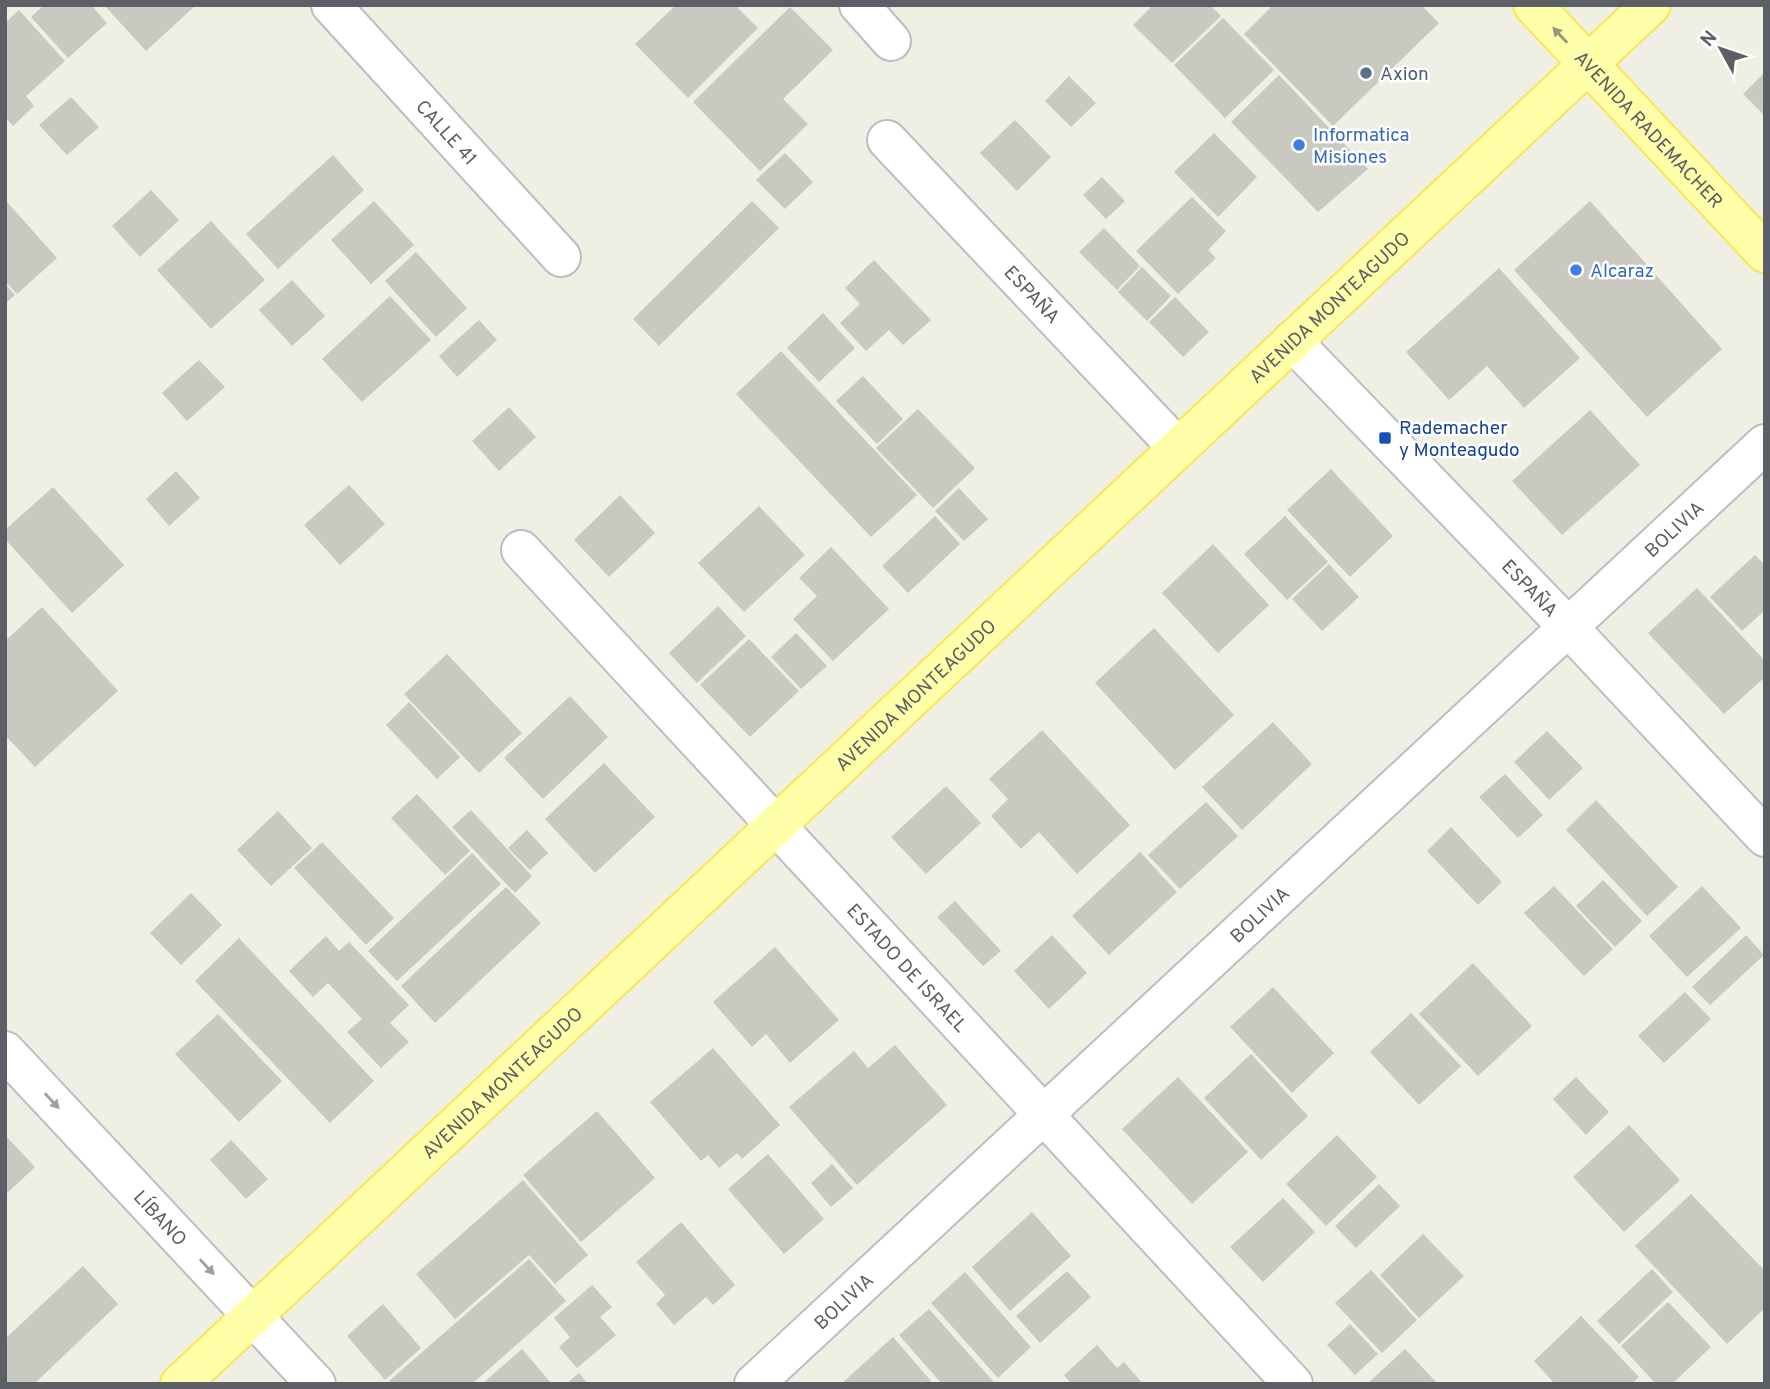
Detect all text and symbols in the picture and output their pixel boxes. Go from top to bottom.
north arrow [1686,14,1756,84]
text: N [1696,26,1723,52]
one-way arrow [1553,27,1569,44]
street label: AVENIDA RADEMACHER [1568,47,1727,214]
place label: Axion [1380,63,1429,87]
marker: Axion [1358,65,1374,81]
street label: CALLE 41 [409,96,481,171]
place label: Informatica Misiones [1313,124,1410,170]
marker: Informatica Misiones [1291,137,1307,153]
street label: AVENIDA MONTEAGUDO [1245,227,1416,389]
place label: Alcaraz [1590,260,1654,284]
street label: ESPAÑA [998,261,1064,330]
marker: Alcaraz [1568,262,1584,278]
place label: Rademacher y Monteagudo [1399,417,1520,463]
marker: Rademacher y Monteagudo [1377,430,1393,446]
street label: BOLIVIA [1640,497,1710,564]
street label: ESPAÑA [1495,555,1562,623]
street label: AVENIDA MONTEAGUDO [831,615,1002,777]
street label: BOLIVIA [1226,882,1295,949]
street label: ESTADO DE ISRAEL [841,899,972,1039]
street label: AVENIDA MONTEAGUDO [418,1003,589,1165]
one-way arrow [43,1092,59,1109]
street label: LÍBANO [127,1186,191,1252]
one-way arrow [198,1258,214,1275]
street label: BOLIVIA [810,1269,879,1336]

